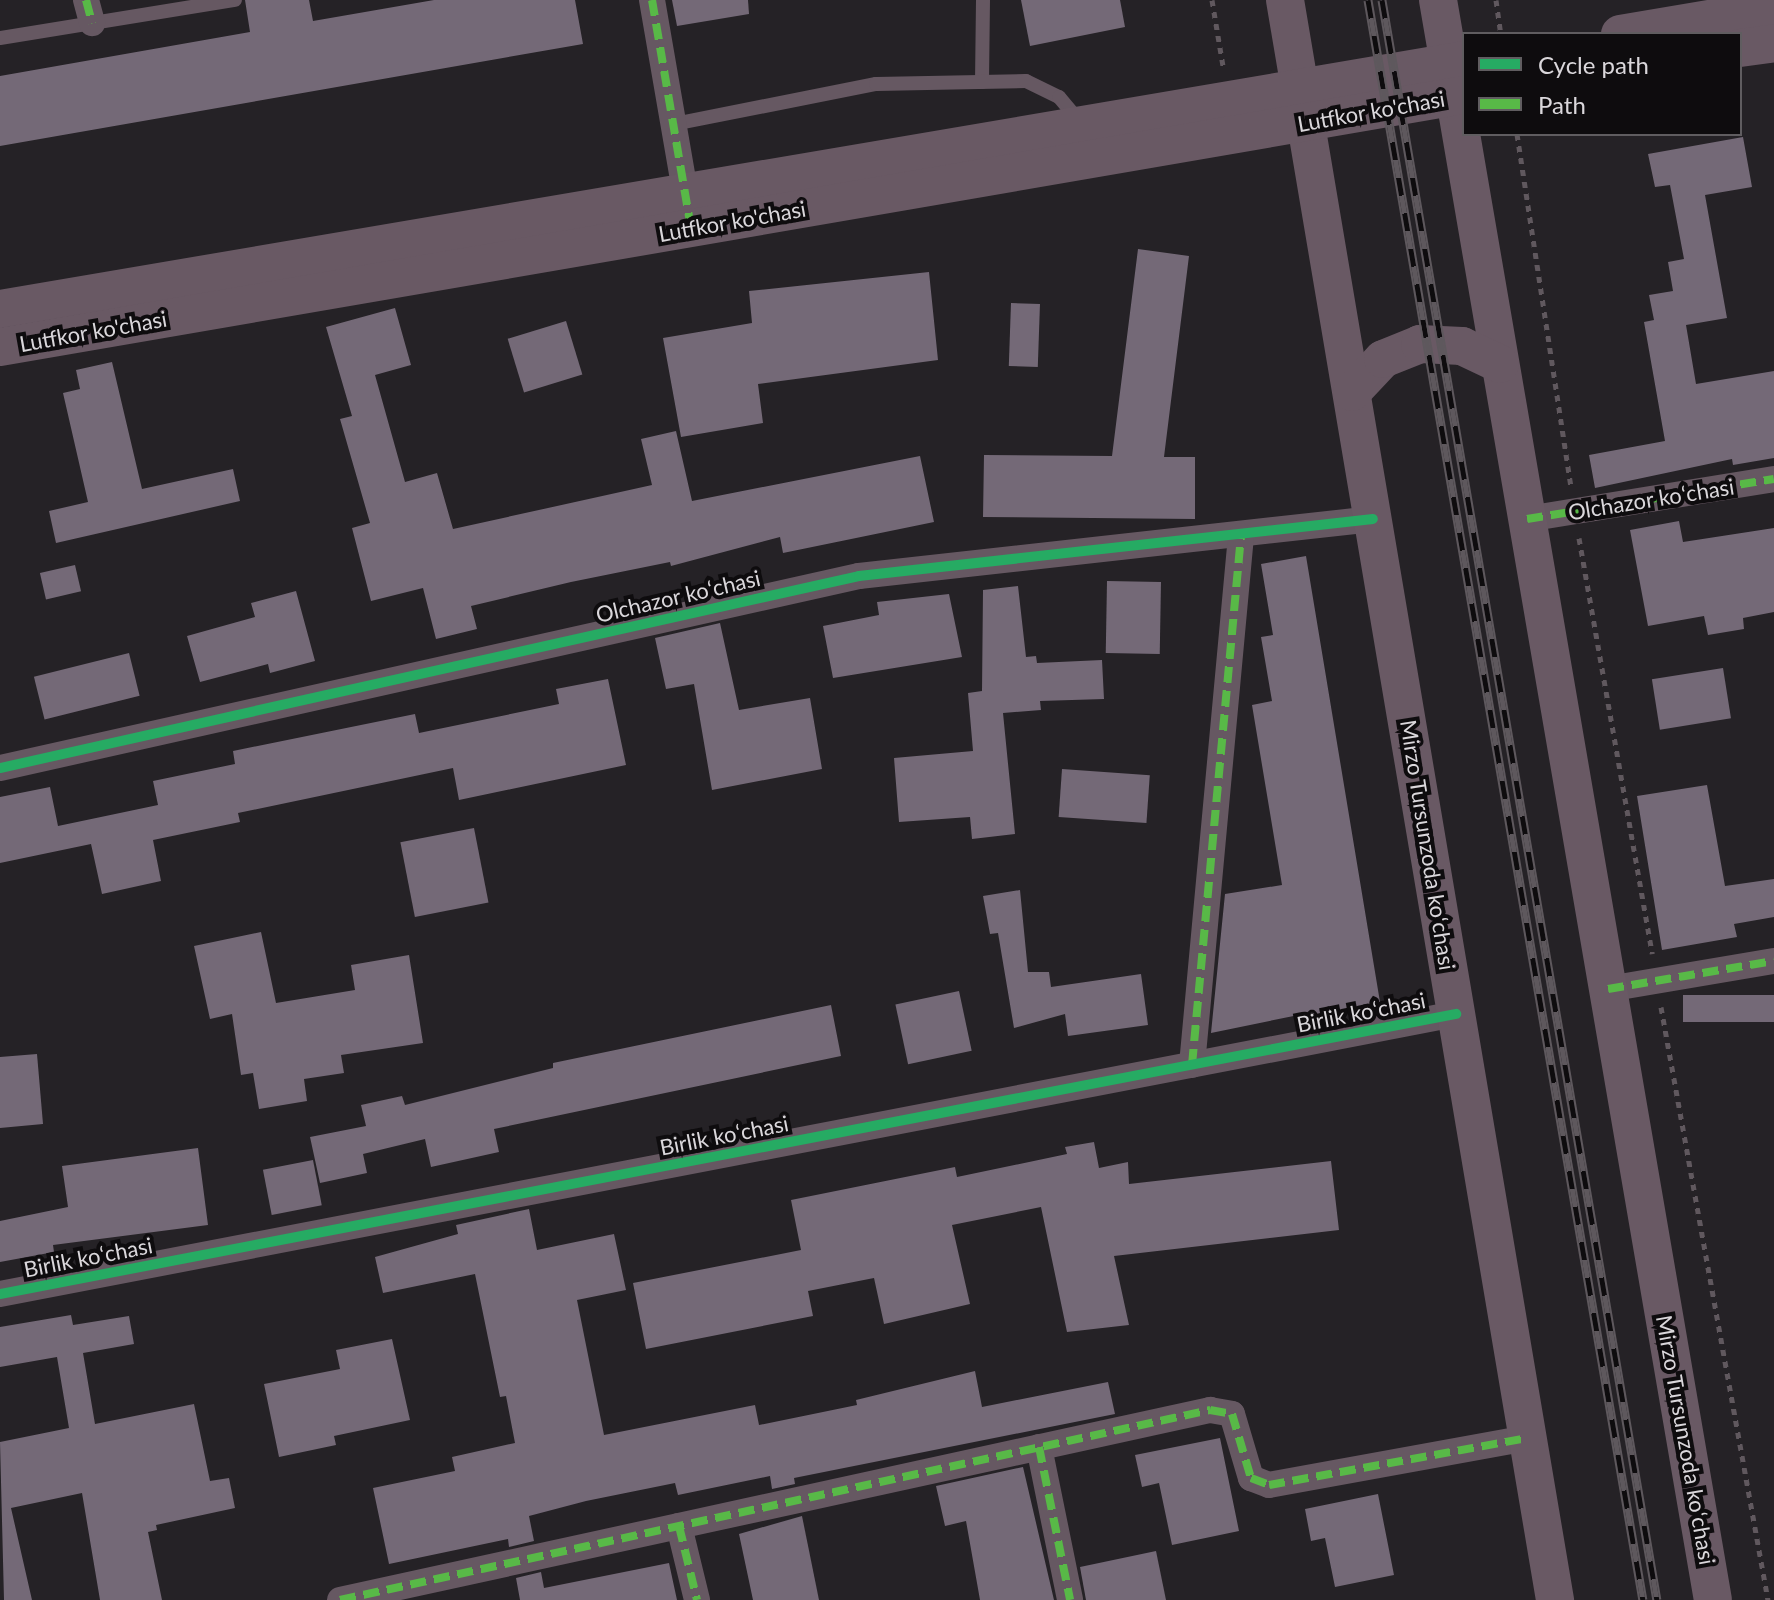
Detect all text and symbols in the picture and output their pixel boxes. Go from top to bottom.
legend [1462,32,1742,136]
text: Cycle path [1538,50,1649,79]
street label: Lutfkor ko'chasi [1295,85,1447,137]
text: Path [1538,90,1586,119]
street label: Lutfkor ko'chasi [656,195,808,247]
street label: Lutfkor ko'chasi [17,305,169,357]
street label: Olchazor koʻchasi [1566,473,1736,525]
street label: Olchazor koʻchasi [593,564,763,628]
street label: Mirzo Tursunzoda koʻchasi [1395,718,1461,972]
street label: Birlik koʻchasi [1294,987,1428,1037]
street label: Birlik koʻchasi [657,1110,791,1160]
street label: Birlik koʻchasi [21,1232,155,1282]
street label: Mirzo Tursunzoda koʻchasi [1651,1313,1721,1567]

